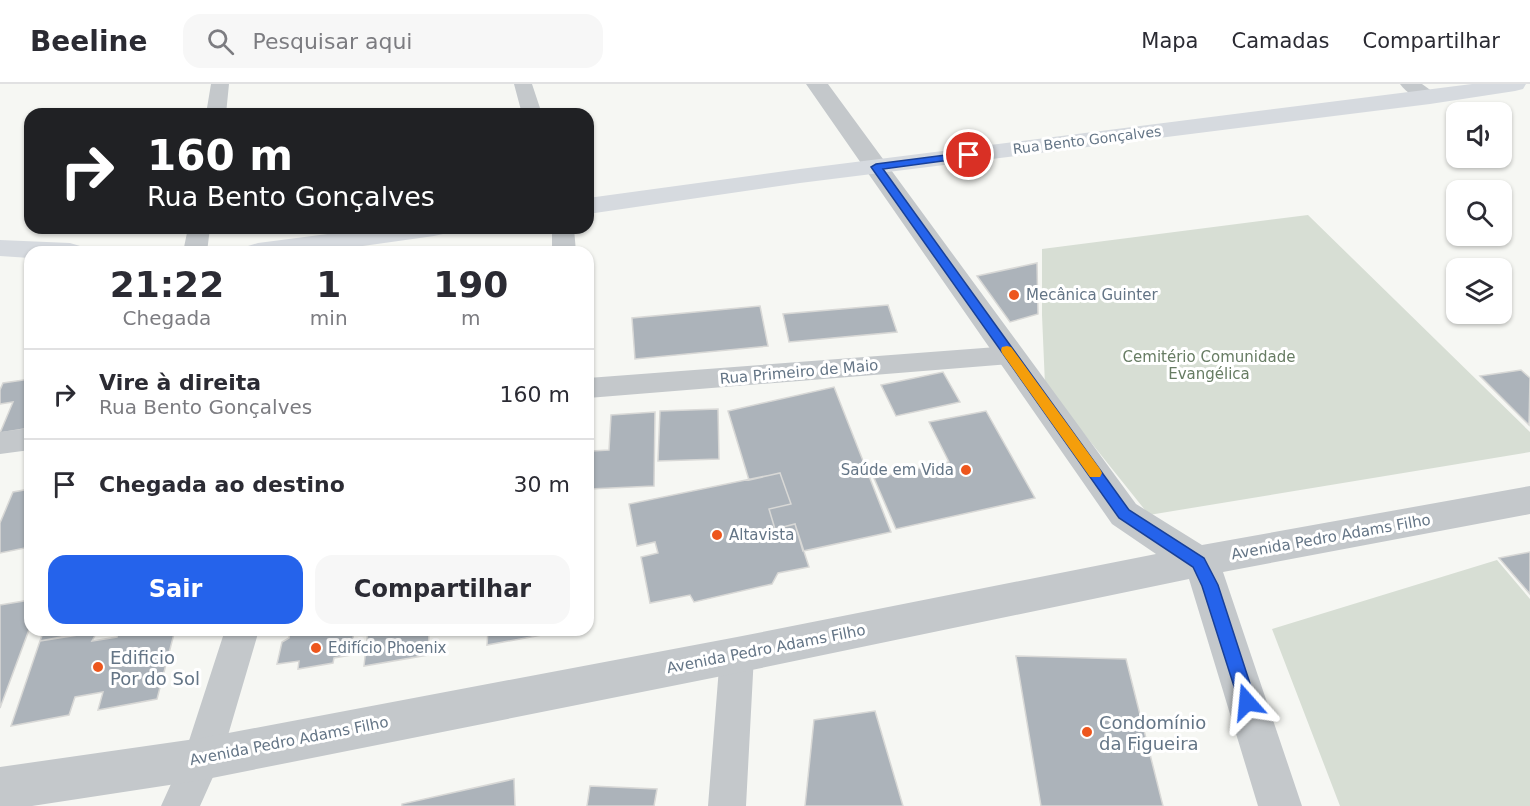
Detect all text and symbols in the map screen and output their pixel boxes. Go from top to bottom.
search box [183,14,603,68]
text: Beeline [30,25,147,58]
icon: search [204,25,237,58]
text: Pesquisar aqui [252,29,412,54]
text: Mapa [1141,29,1198,53]
text: Camadas [1231,29,1329,53]
text: Compartilhar [1362,29,1500,53]
map controls [1446,102,1512,324]
button: sound [1446,102,1512,168]
street label: Rua Bento Gonçalves [1012,123,1162,157]
pin [943,129,994,180]
text: 160 m [147,131,293,180]
icon: right [48,132,126,210]
icon: arrive [952,138,985,171]
button: search [1446,180,1512,246]
text: Rua Bento Gonçalves [147,181,435,212]
button: layers [1446,258,1512,324]
text: 21:22 [110,264,224,305]
text: 1 [316,264,341,305]
text: 190 [433,264,508,305]
place label: Mecânica Guinter [1026,286,1158,304]
marker: Mecânica Guinter [1007,288,1021,302]
text: Chegada [122,306,211,330]
text: min [310,306,348,330]
text: m [461,306,481,330]
park label: Cemitério Comunidade Evangélica [1123,348,1295,383]
street label: Rua Primeiro de Maio [719,356,879,388]
text: Vire à direita [99,370,261,395]
icon: right [48,378,81,411]
text: 160 m [500,382,570,407]
text: Rua Bento Gonçalves [99,395,312,419]
place label: Saúde em Vida [841,461,954,479]
marker: Saúde em Vida [959,463,973,477]
icon: arrive [48,468,81,501]
text: Chegada ao destino [99,472,345,497]
text: 30 m [514,472,570,497]
street label: Avenida Pedro Adams Filho [1230,511,1432,563]
place label: Altavista [729,526,794,544]
marker: Altavista [710,528,724,542]
button: Sair [48,555,303,624]
button: Compartilhar [315,555,570,624]
street label: Avenida Pedro Adams Filho [665,621,867,677]
place label: Edifício Phoenix [328,639,447,657]
marker: Edifício Phoenix [309,641,323,655]
place label: Edificio Por do Sol [110,647,200,689]
marker: Edificio Por do Sol [91,660,105,674]
position arrow [1215,670,1279,734]
place label: Condomínio da Figueira [1099,712,1206,754]
street label: Avenida Pedro Adams Filho [188,713,390,769]
marker: Condomínio da Figueira [1080,725,1094,739]

